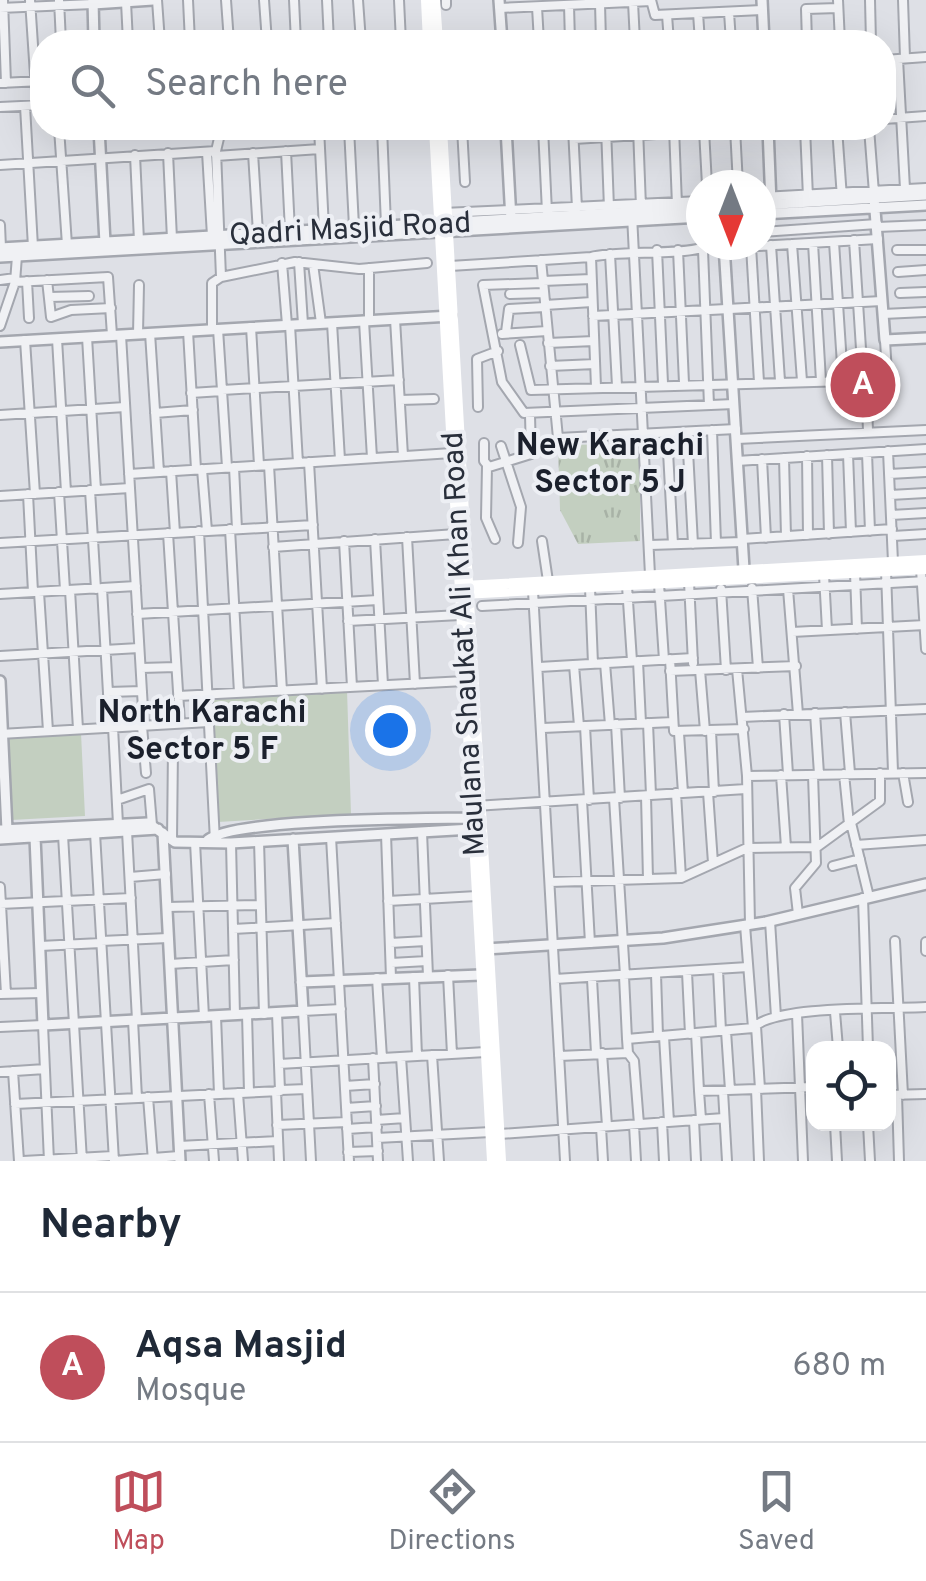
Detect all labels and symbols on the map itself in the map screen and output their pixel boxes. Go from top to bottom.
north arrow [686,170,776,260]
street label: Qadri Masjid Road [228,206,472,255]
pin: A [830,348,896,422]
district label: New Karachi Sector 5 J [516,427,704,504]
street label: Maulana Shaukat Ali Khan Road [436,431,495,857]
district label: North Karachi Sector 5 F [97,694,307,771]
your location [365,705,416,756]

